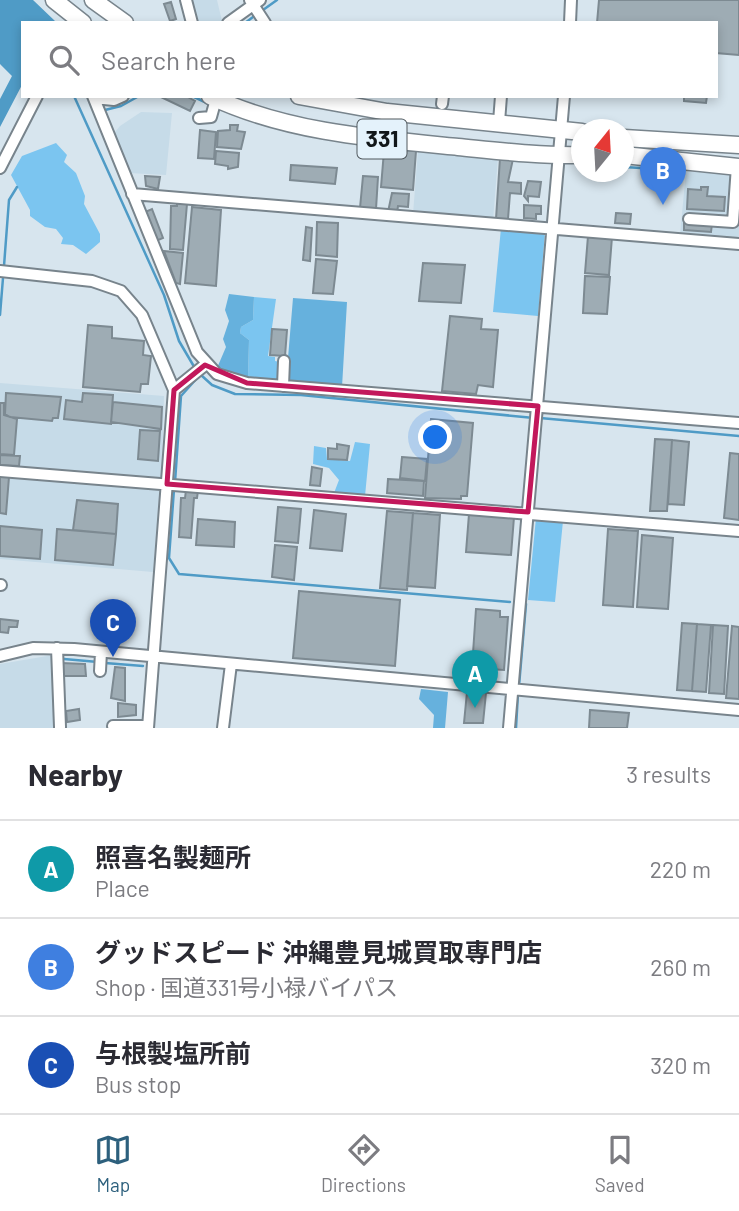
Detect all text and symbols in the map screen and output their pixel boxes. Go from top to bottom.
search box [21,21,718,98]
icon: search [45,41,83,79]
text: Search here [101,44,236,75]
north arrow [571,119,634,182]
road number: 331 [358,120,406,158]
pin: B [640,147,686,205]
your location [418,420,452,454]
pin: C [90,599,136,657]
pin: A [452,650,498,708]
text: Nearby [28,756,123,792]
text: 3 results [626,760,711,788]
text: 照喜名製麺所 [95,841,251,872]
text: A [43,855,59,883]
text: 220 m [650,855,711,883]
text: Place [95,874,150,902]
text: グッドスピード 沖縄豊見城買取専門店 [95,936,542,967]
text: B [44,953,58,981]
text: 260 m [650,953,711,981]
text: Shop · 国道331号小禄バイパス [95,973,398,1001]
text: 与根製塩所前 [95,1037,251,1068]
text: C [44,1051,58,1079]
text: 320 m [650,1051,711,1079]
text: Bus stop [95,1070,181,1098]
tab: Map [94,1131,132,1196]
tab: Directions [321,1131,406,1196]
tab: Saved [595,1131,645,1196]

